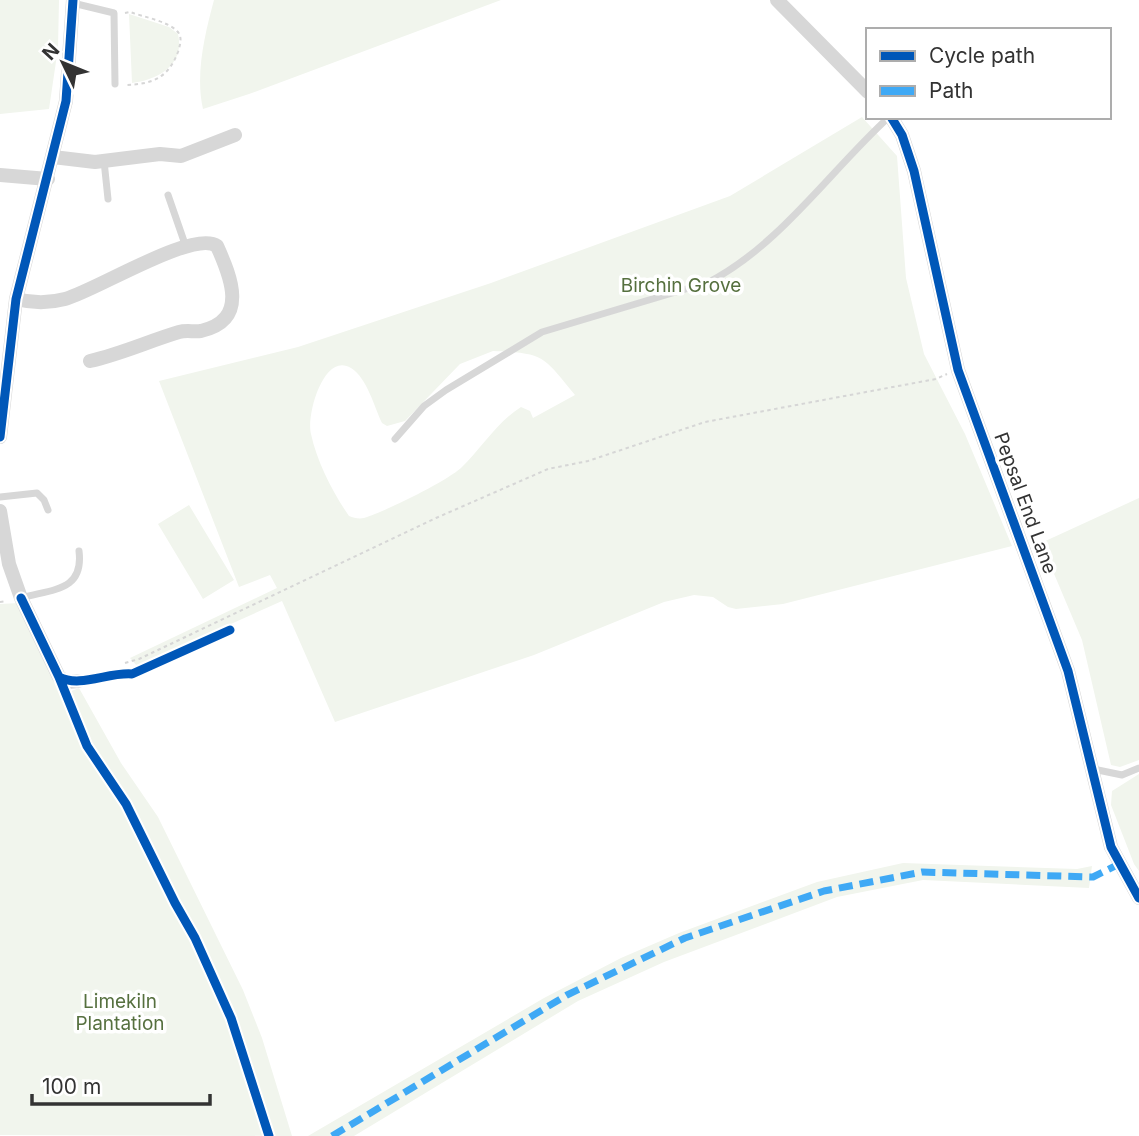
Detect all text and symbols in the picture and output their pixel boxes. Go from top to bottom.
north arrow [28,28,98,98]
legend [866,28,1111,119]
text: N [38,39,64,65]
text: Cycle path [929,43,1035,68]
text: Path [929,78,974,103]
park label: Birchin Grove [621,274,741,297]
street label: Pepsal End Lane [989,429,1062,577]
park label: Limekiln Plantation [75,990,165,1035]
scale bar [32,1062,210,1106]
text: 100 m [42,1074,101,1099]

